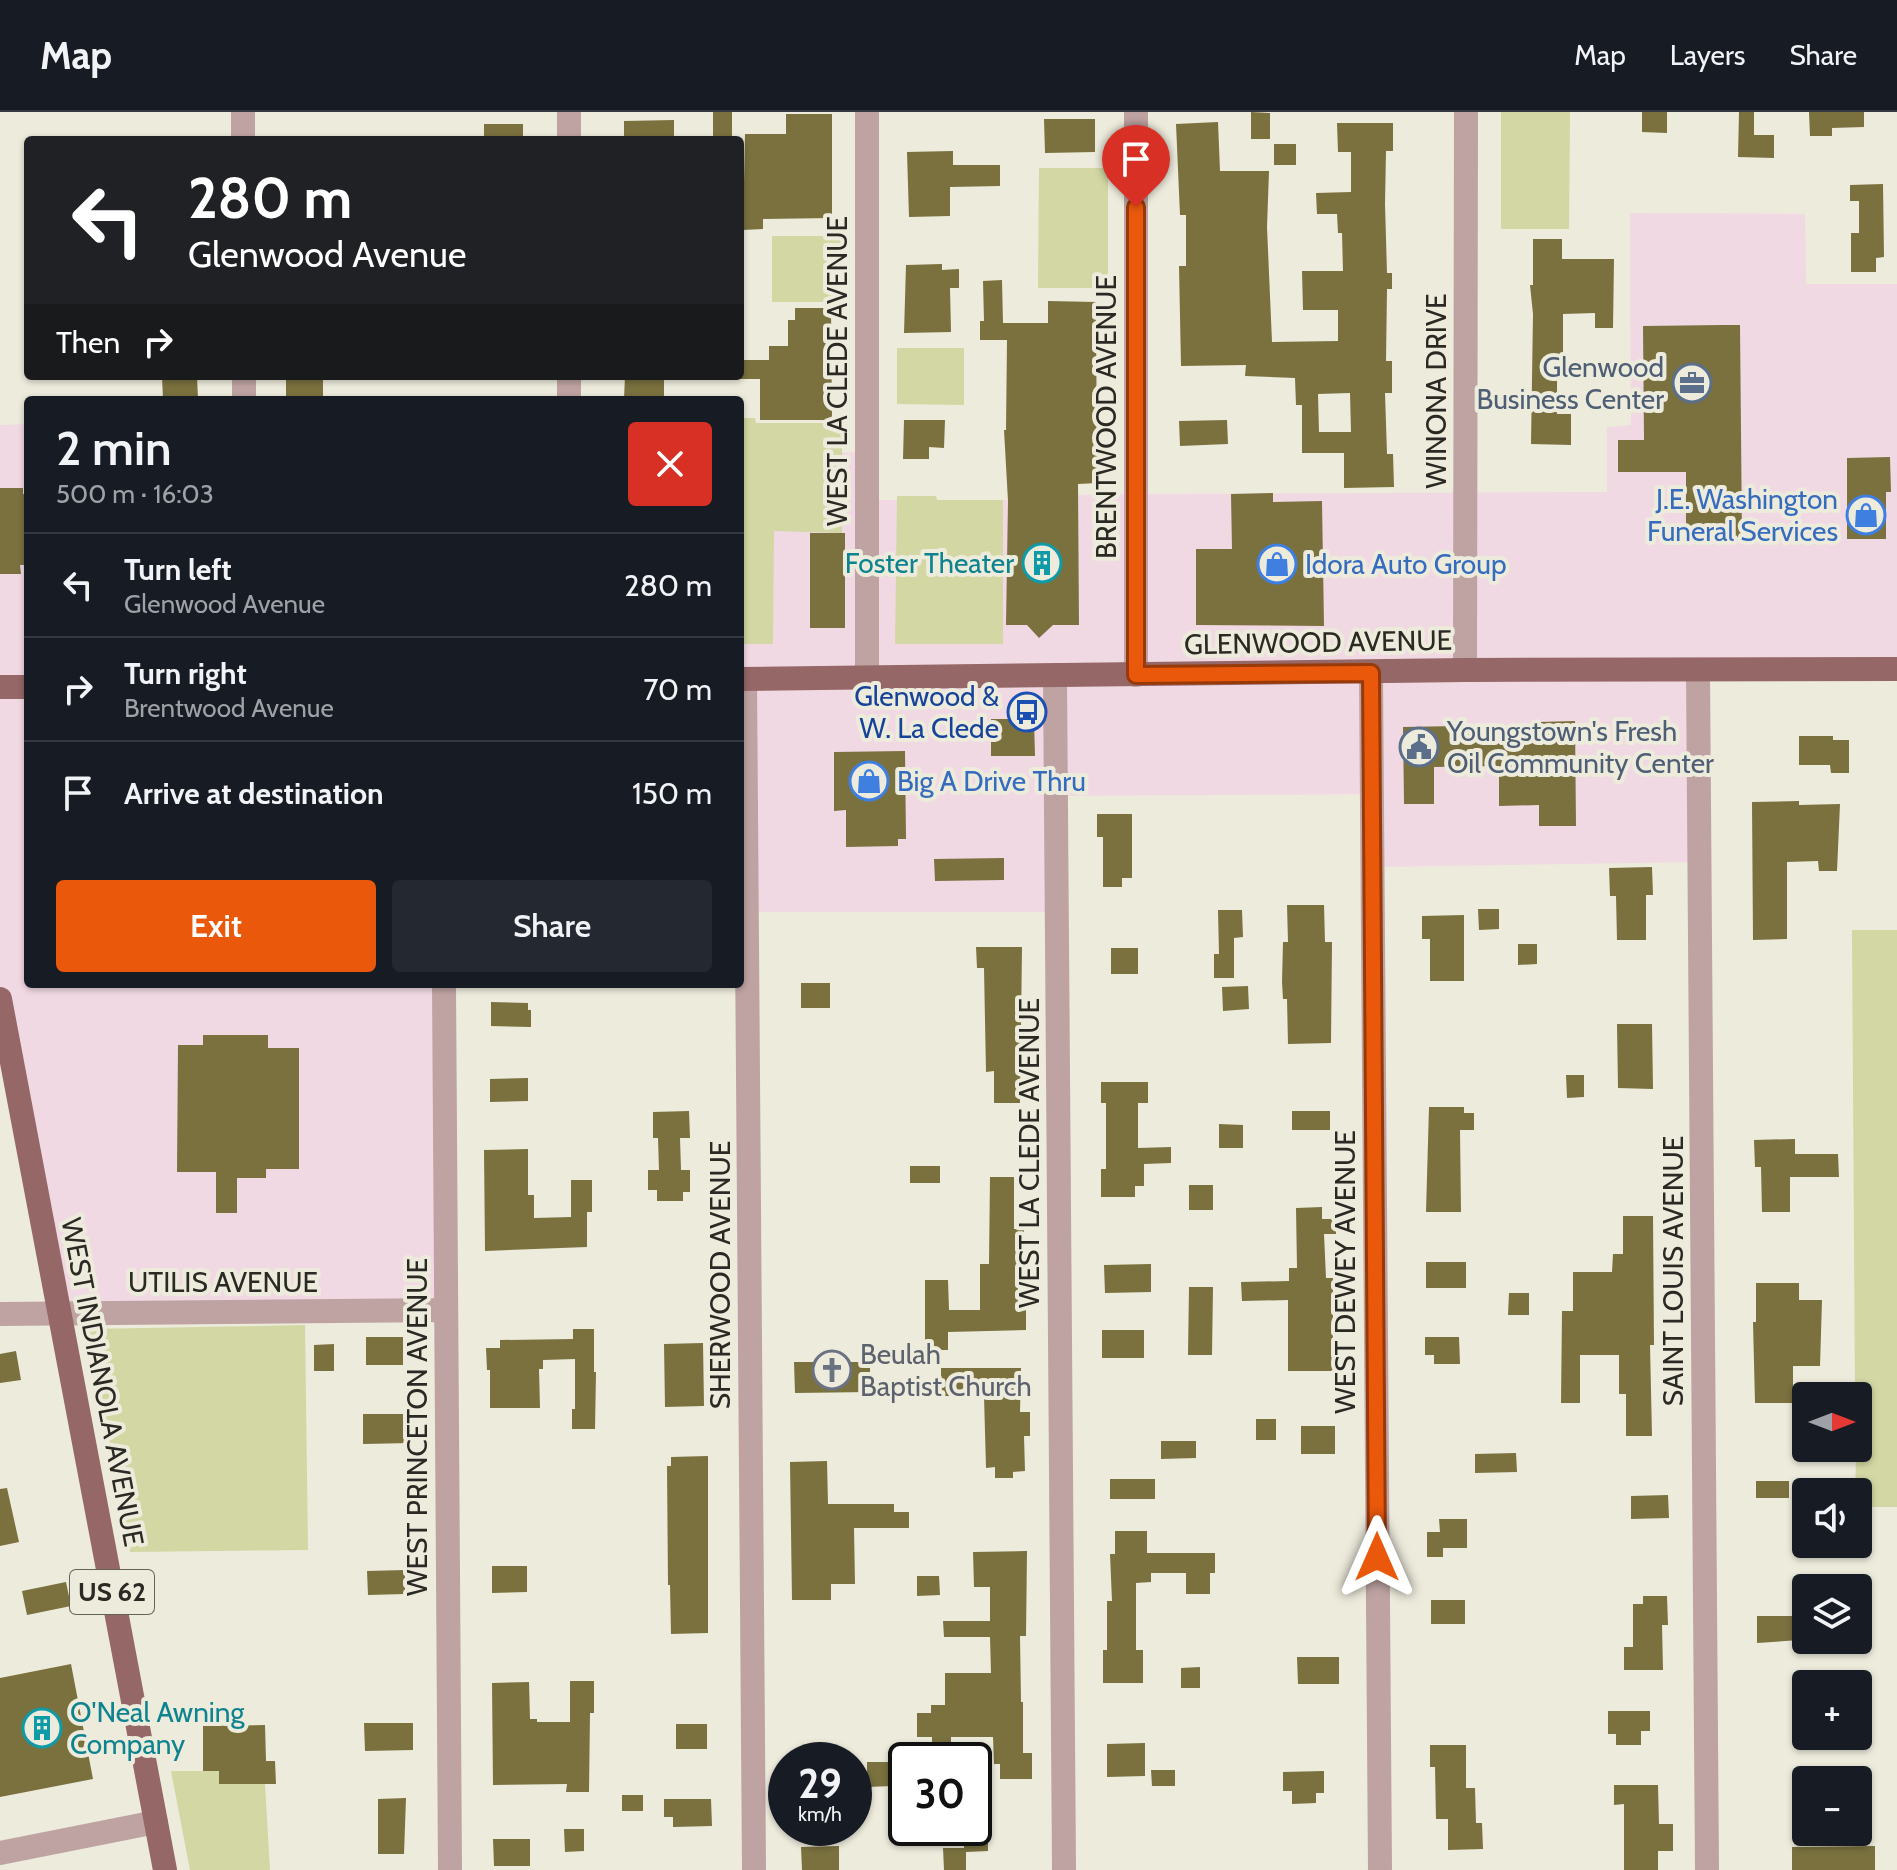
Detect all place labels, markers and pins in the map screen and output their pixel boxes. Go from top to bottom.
pin [1102,125,1170,207]
place label: Glenwood Business Center [1477,350,1664,416]
office icon: Glenwood Business Center [1671,362,1713,404]
place label: J.E. Washington Funeral Services [1647,482,1838,548]
shop icon: J.E. Washington Funeral Services [1845,494,1887,536]
building icon: Foster Theater [1021,542,1063,584]
shop icon: Idora Auto Group [1256,543,1298,585]
place label: Foster Theater [845,546,1014,580]
place label: Idora Auto Group [1305,547,1507,581]
place label: Glenwood & W. La Clede [854,679,999,745]
bus stop icon: Glenwood & W. La Clede [1006,691,1048,733]
place label: Youngstown's Fresh Oil Community Center [1446,714,1714,780]
public building icon: Youngstown's Fresh Oil Community Center [1398,726,1440,768]
shop icon: Big A Drive Thru [848,760,890,802]
place label: Big A Drive Thru [897,764,1086,798]
place label: Beulah Baptist Church [860,1337,1032,1403]
church icon: Beulah Baptist Church [811,1349,853,1391]
place label: O'Neal Awning Company [70,1695,245,1761]
building icon: O'Neal Awning Company [21,1707,63,1749]

